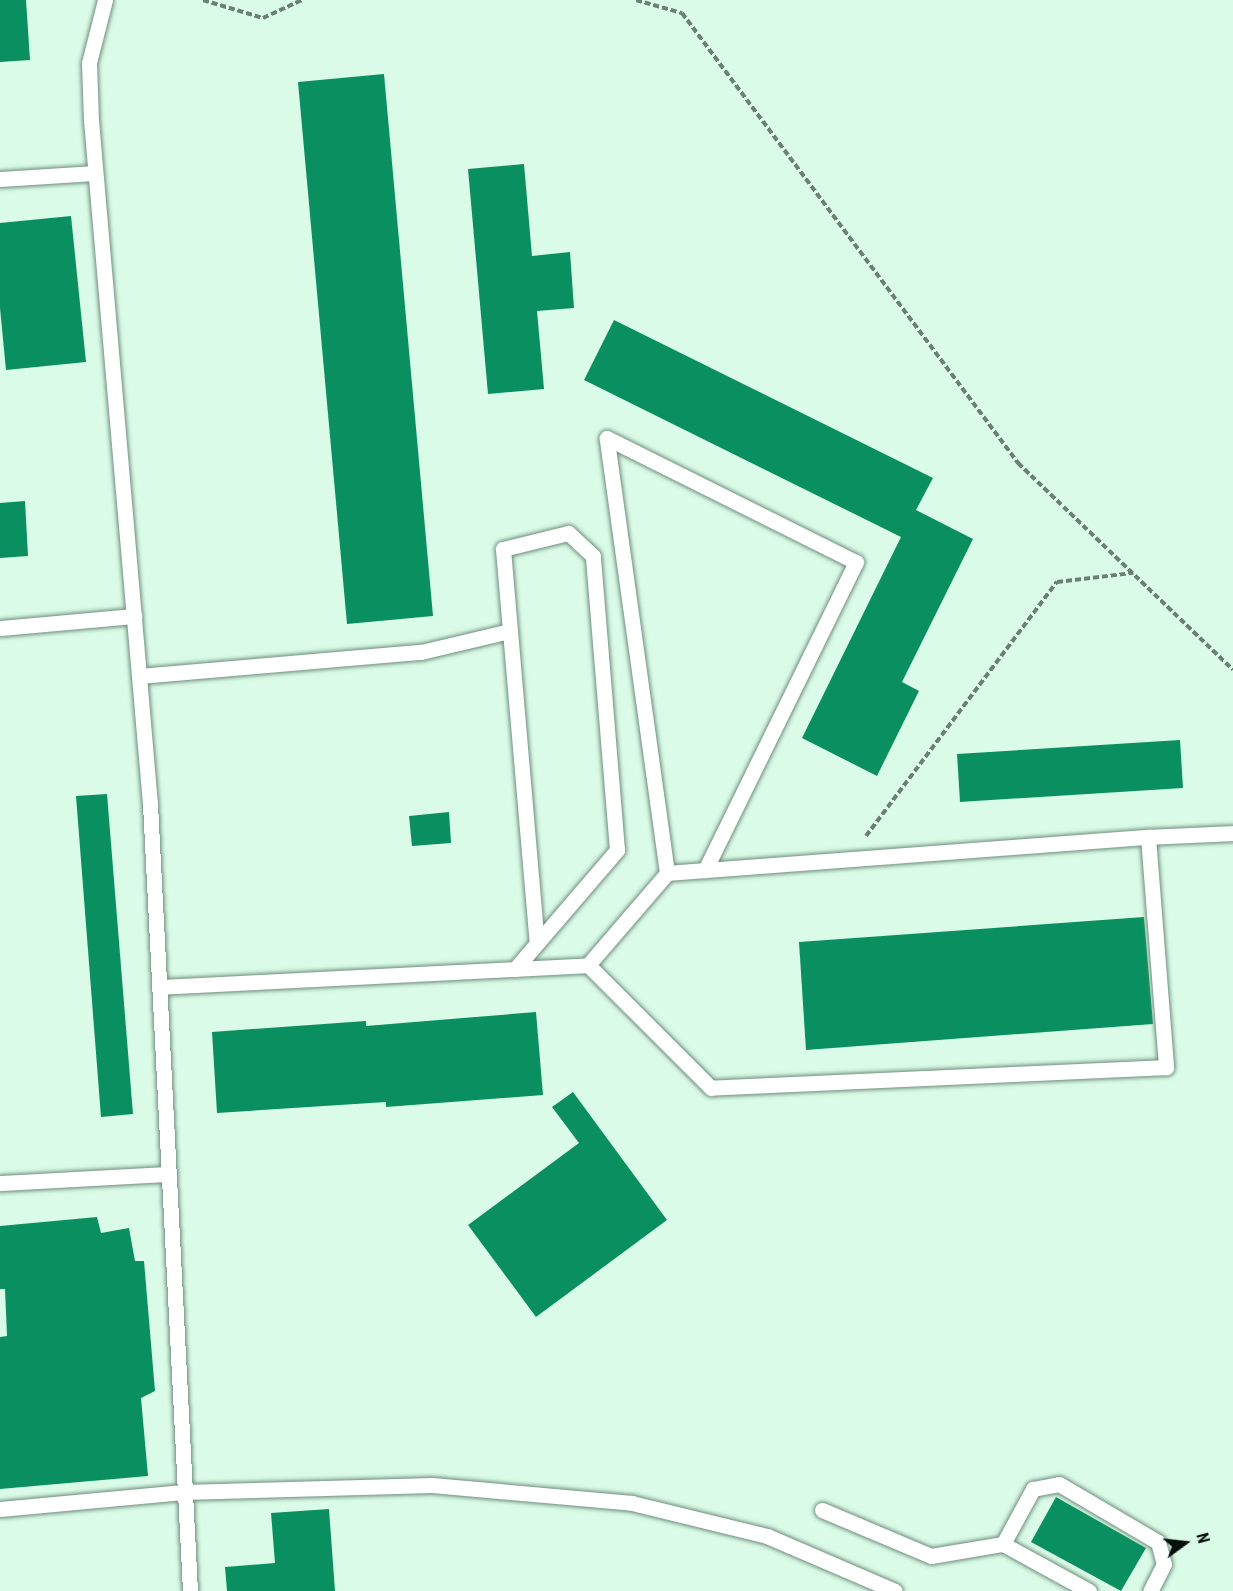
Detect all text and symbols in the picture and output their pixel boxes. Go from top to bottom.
north arrow [1155,1513,1215,1573]
text: N [1192,1531,1213,1545]

